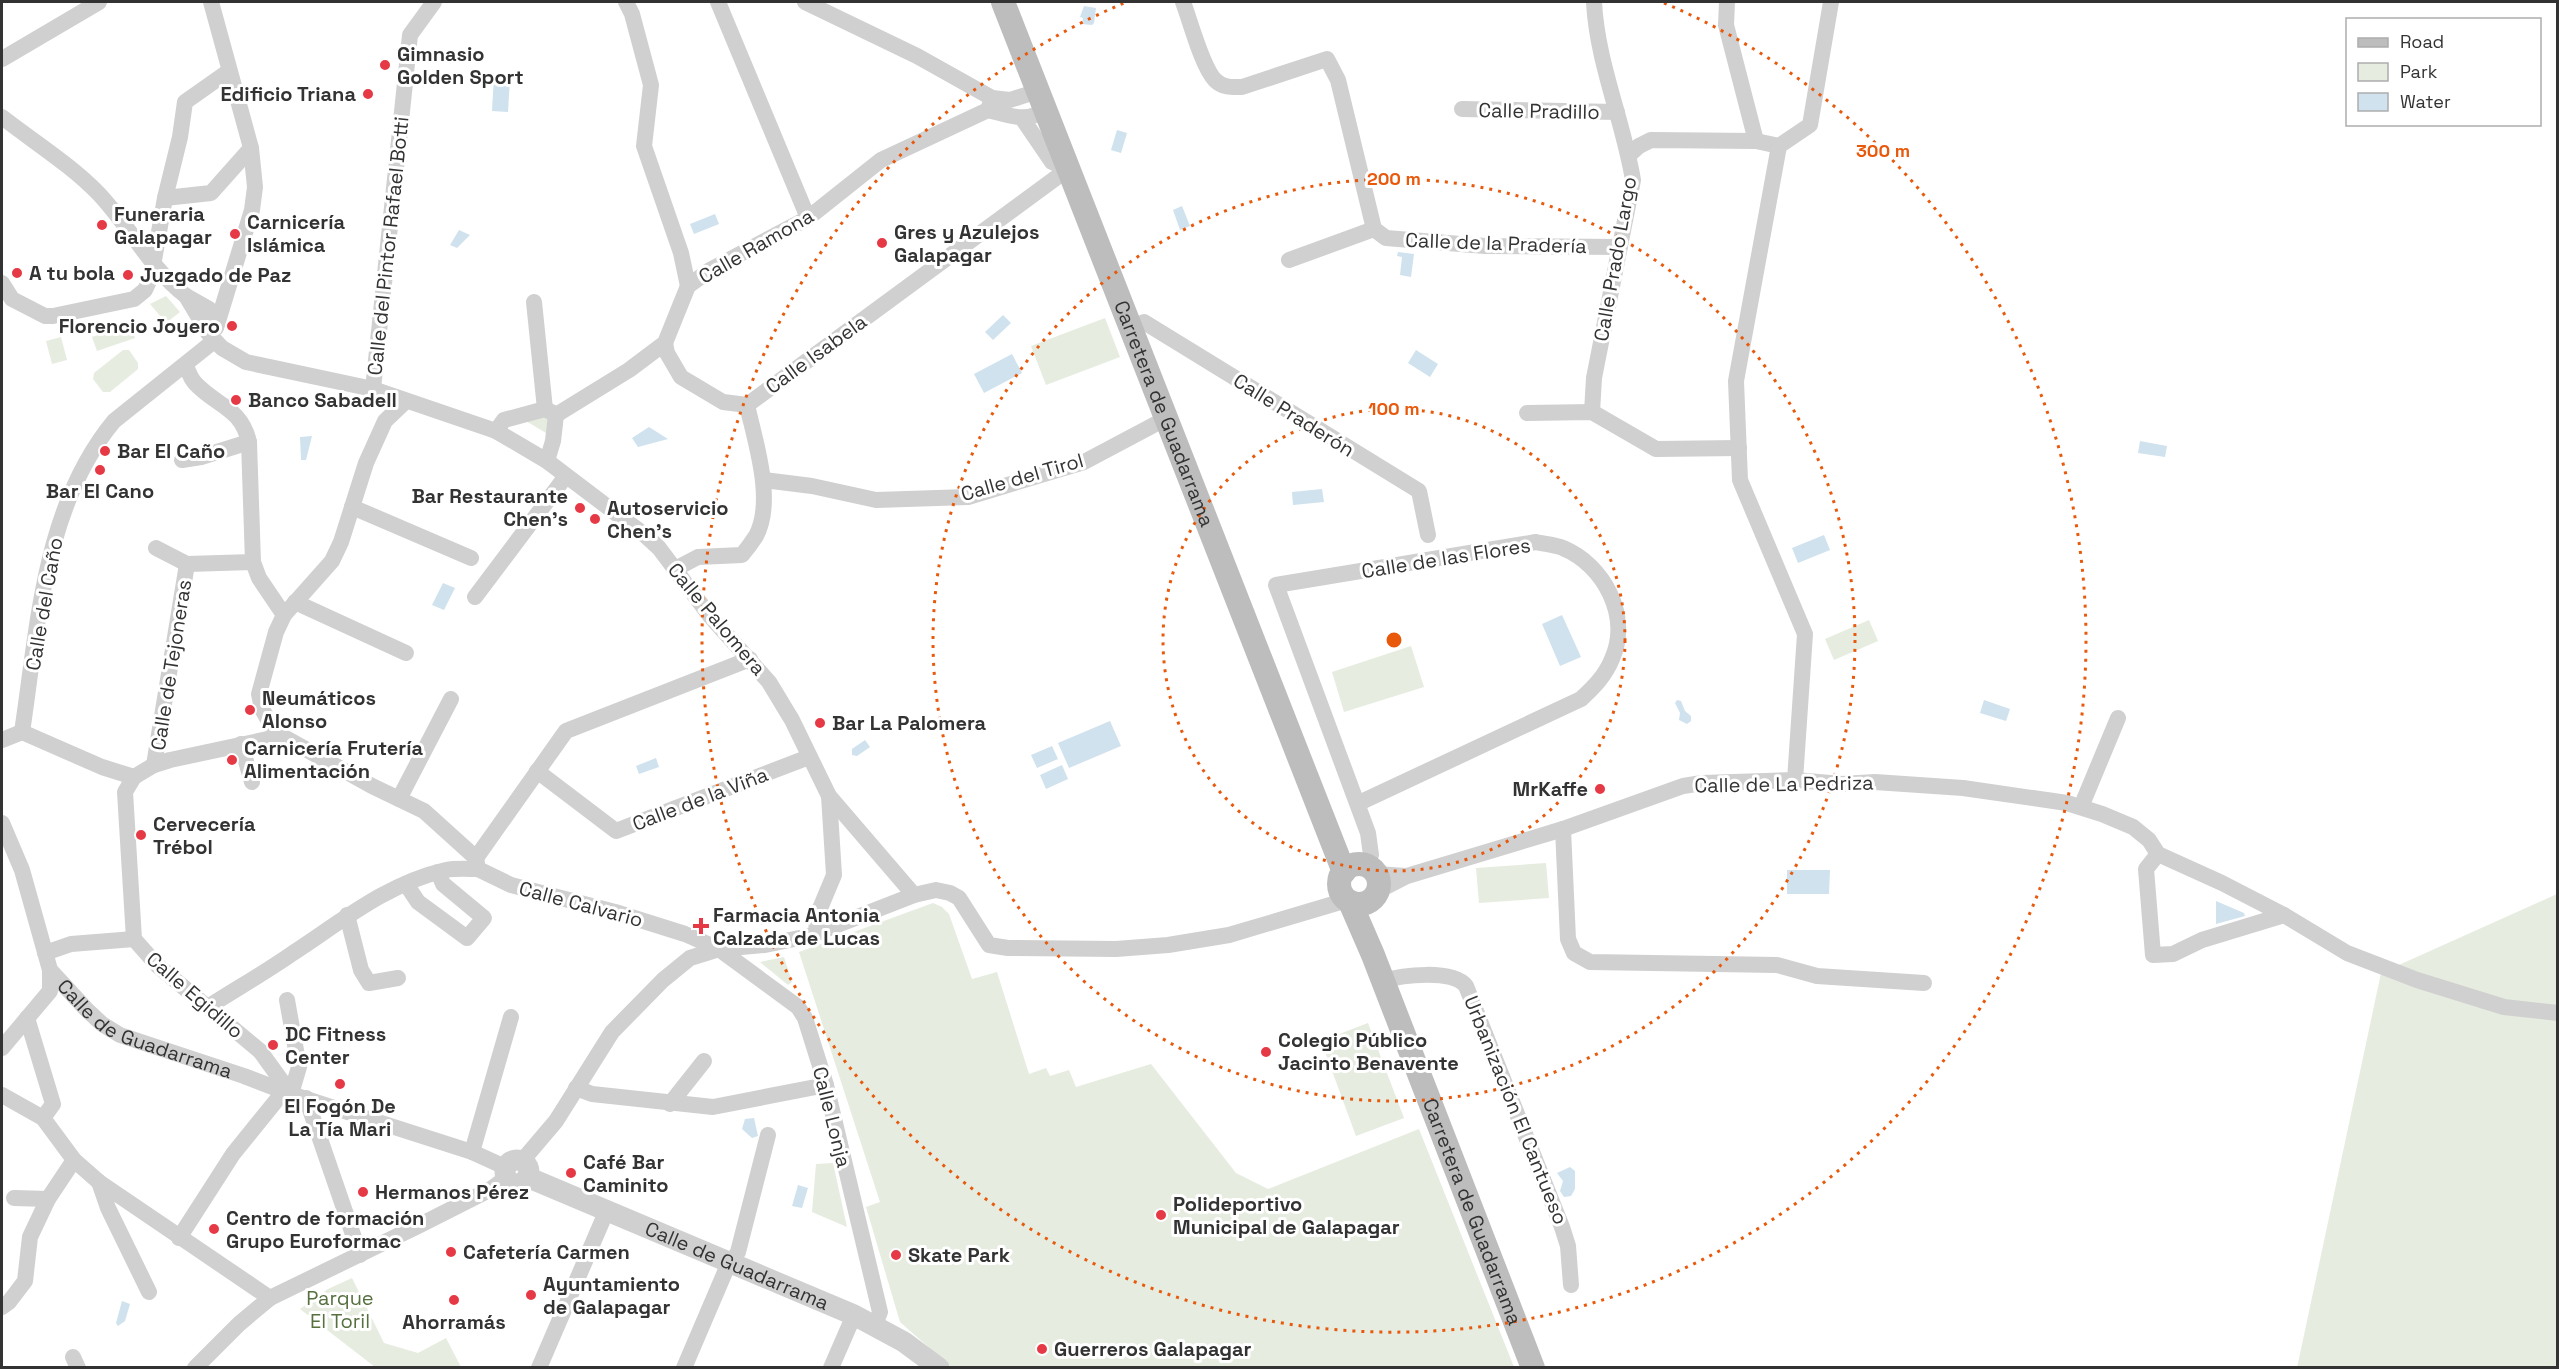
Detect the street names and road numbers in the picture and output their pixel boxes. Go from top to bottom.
street label: Calle Pradillo [1478,97,1600,125]
street label: Calle del Pintor Rafael Botti [361,115,415,377]
street label: Calle Prado Largo [1588,175,1642,343]
street label: Calle Ramona [694,203,818,289]
street label: Calle de la Pradería [1405,227,1587,259]
street label: Carretera de Guadarrama [1108,297,1220,530]
street label: Calle Isabela [760,308,872,400]
street label: Calle Praderón [1229,367,1359,463]
street label: Calle del Tirol [958,447,1086,507]
street label: Calle de las Flores [1360,532,1532,584]
street label: Calle del Caño [19,535,69,673]
street label: Calle Palomera [662,557,772,681]
street label: Calle de Tejoneras [145,578,197,752]
street label: Calle de la Viña [628,761,772,837]
street label: Calle de La Pedriza [1694,769,1874,799]
street label: Calle Calvario [516,875,646,933]
street label: Calle Egidillo [141,946,249,1044]
street label: Calle de Guadarrama [52,973,236,1084]
street label: Urbanización El Cantueso [1458,992,1574,1228]
street label: Calle Lonja [807,1064,857,1170]
street label: Carretera de Guadarrama [1417,1095,1528,1329]
street label: Calle de Guadarrama [641,1215,833,1316]

